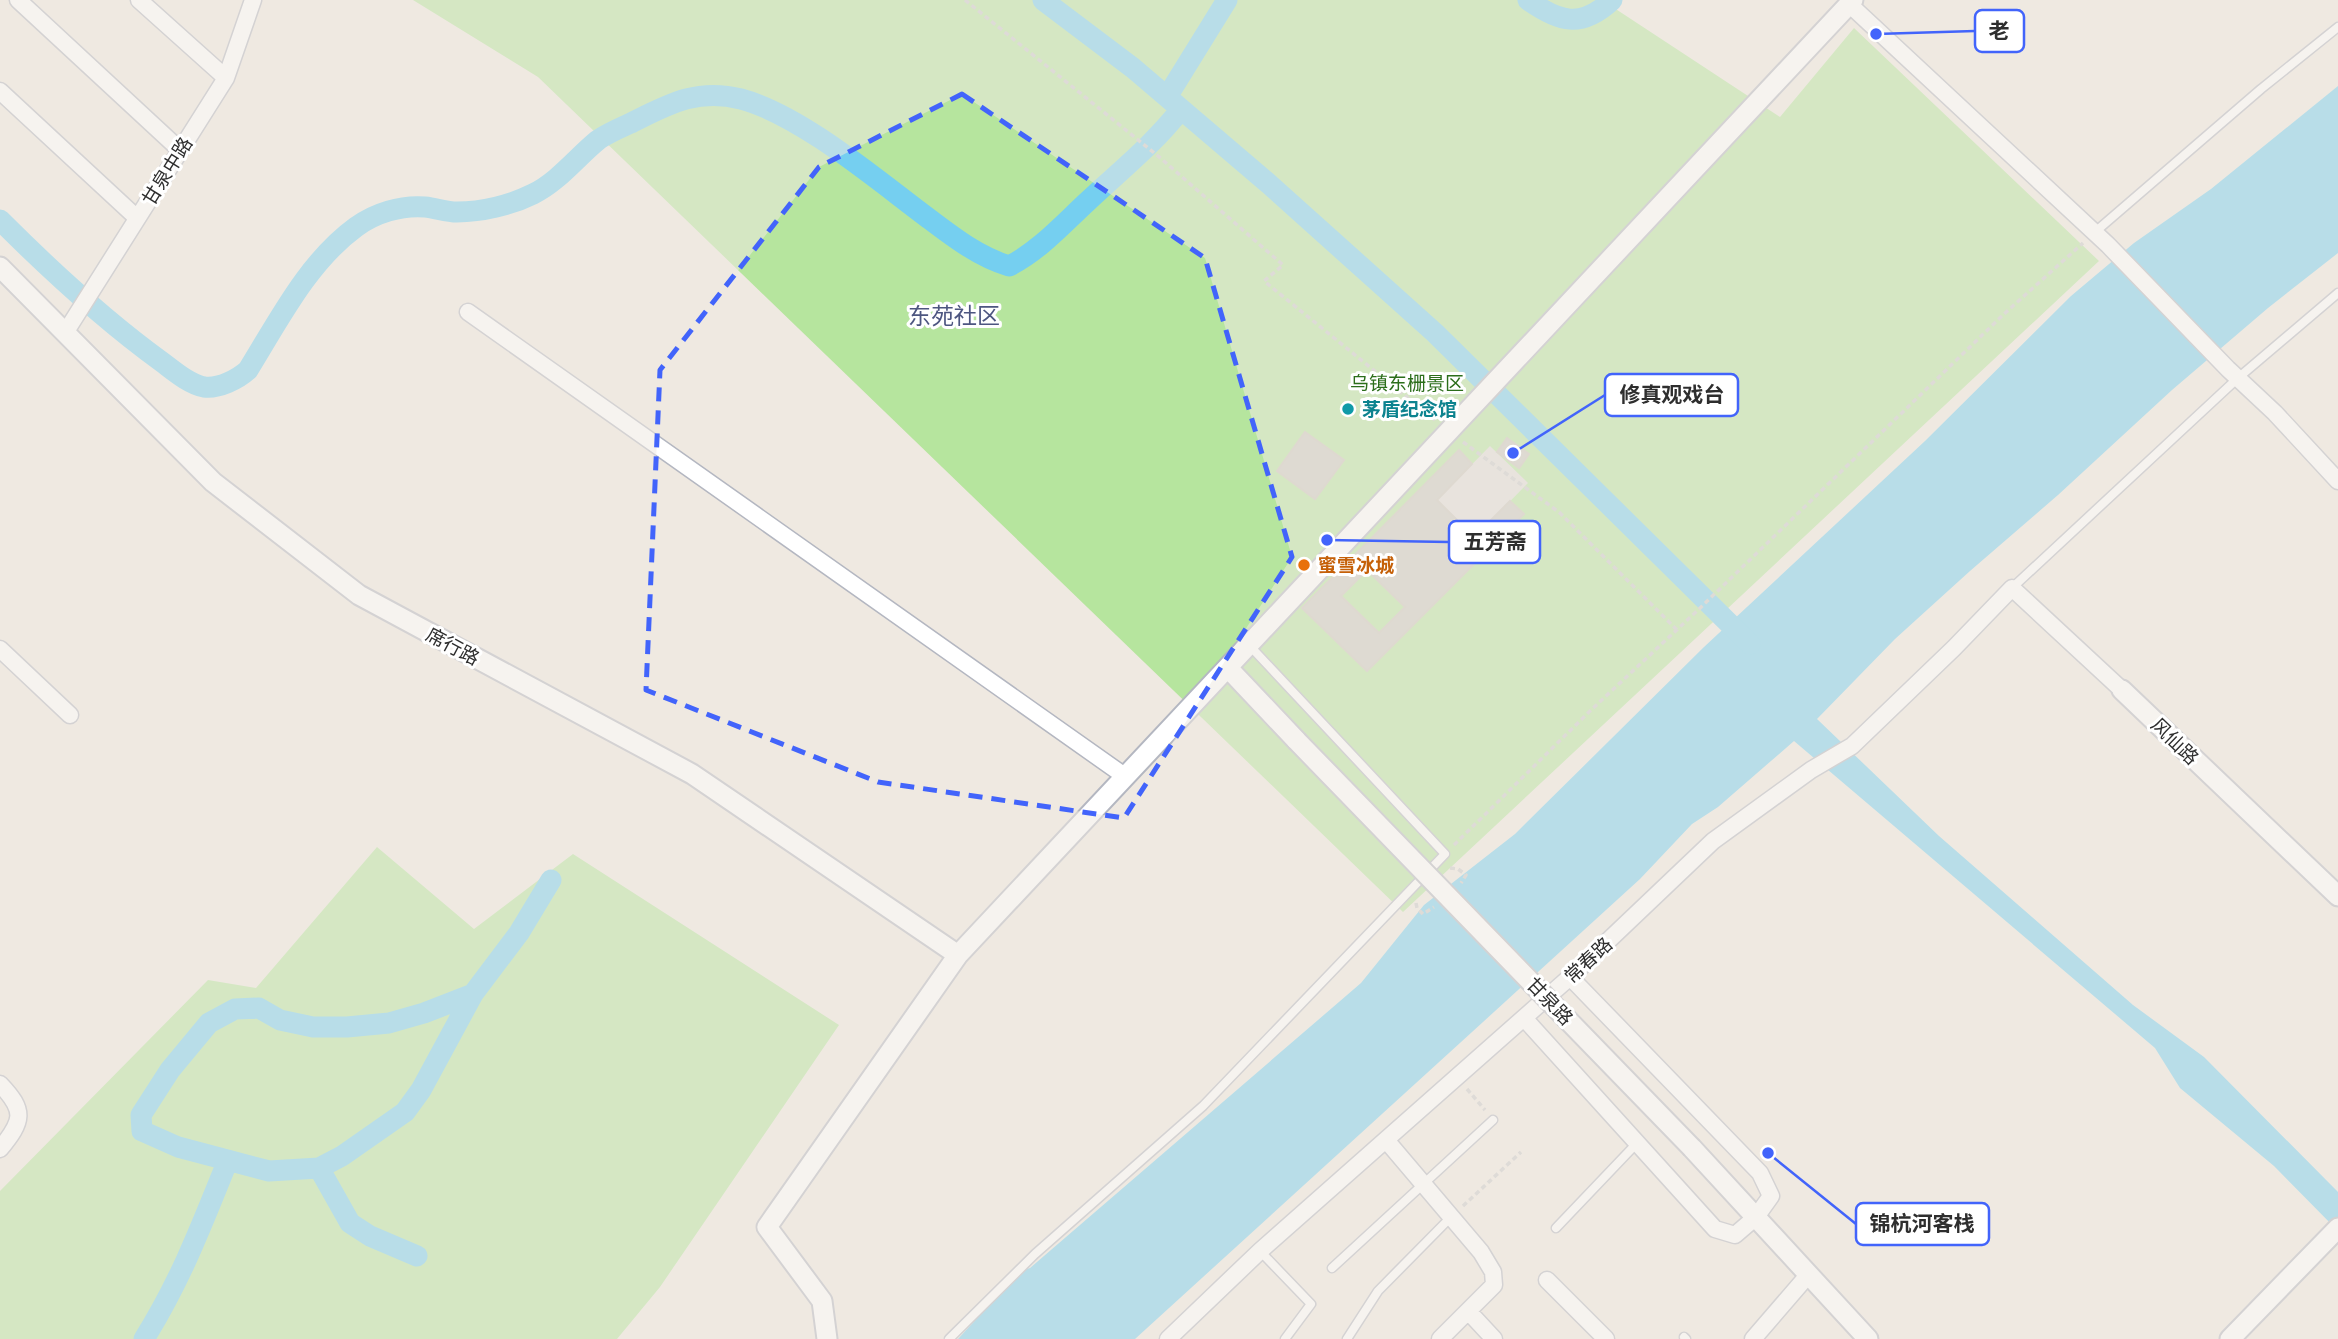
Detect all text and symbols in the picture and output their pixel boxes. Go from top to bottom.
callout: 老 [1975,10,2024,52]
text: 老 [1989,17,2010,43]
street label: 甘泉中路 [137,132,197,210]
district label: 东苑社区 [908,301,1000,330]
park label: 乌镇东栅景区 [1350,371,1464,395]
callout: 修真观戏台 [1605,374,1738,416]
text: 修真观戏台 [1620,381,1725,407]
place label: 茅盾纪念馆 [1362,397,1457,421]
marker: 茅盾纪念馆 [1340,401,1356,417]
callout: 五芳斋 [1449,521,1540,563]
text: 五芳斋 [1464,528,1527,554]
place label: 蜜雪冰城 [1318,553,1394,577]
marker: 蜜雪冰城 [1296,557,1312,573]
street label: 席行路 [422,622,484,670]
street label: 风仙路 [2146,713,2204,769]
street label: 常春路 [1559,932,1617,988]
street label: 甘泉路 [1522,972,1578,1030]
callout: 锦杭河客栈 [1856,1203,1989,1245]
text: 锦杭河客栈 [1870,1210,1975,1236]

